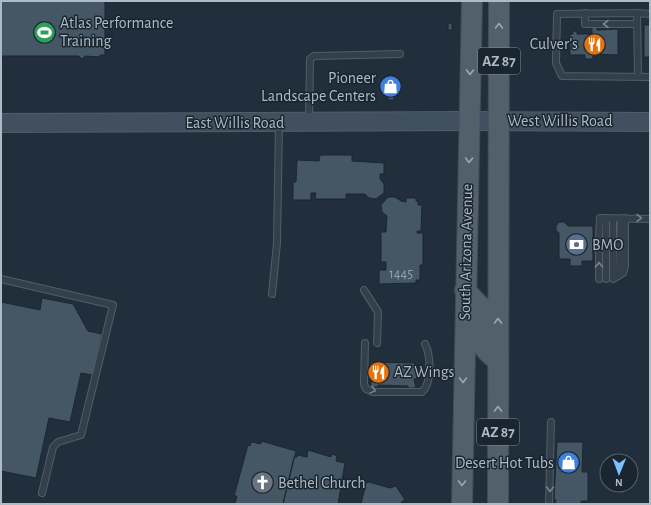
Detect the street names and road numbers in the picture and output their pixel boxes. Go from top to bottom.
road number: AZ 87 [478,48,520,74]
street label: West Willis Road [508,113,612,129]
street label: East Willis Road [186,115,284,131]
street label: South Arizona Avenue [457,184,475,320]
road number: AZ 87 [477,419,519,445]

